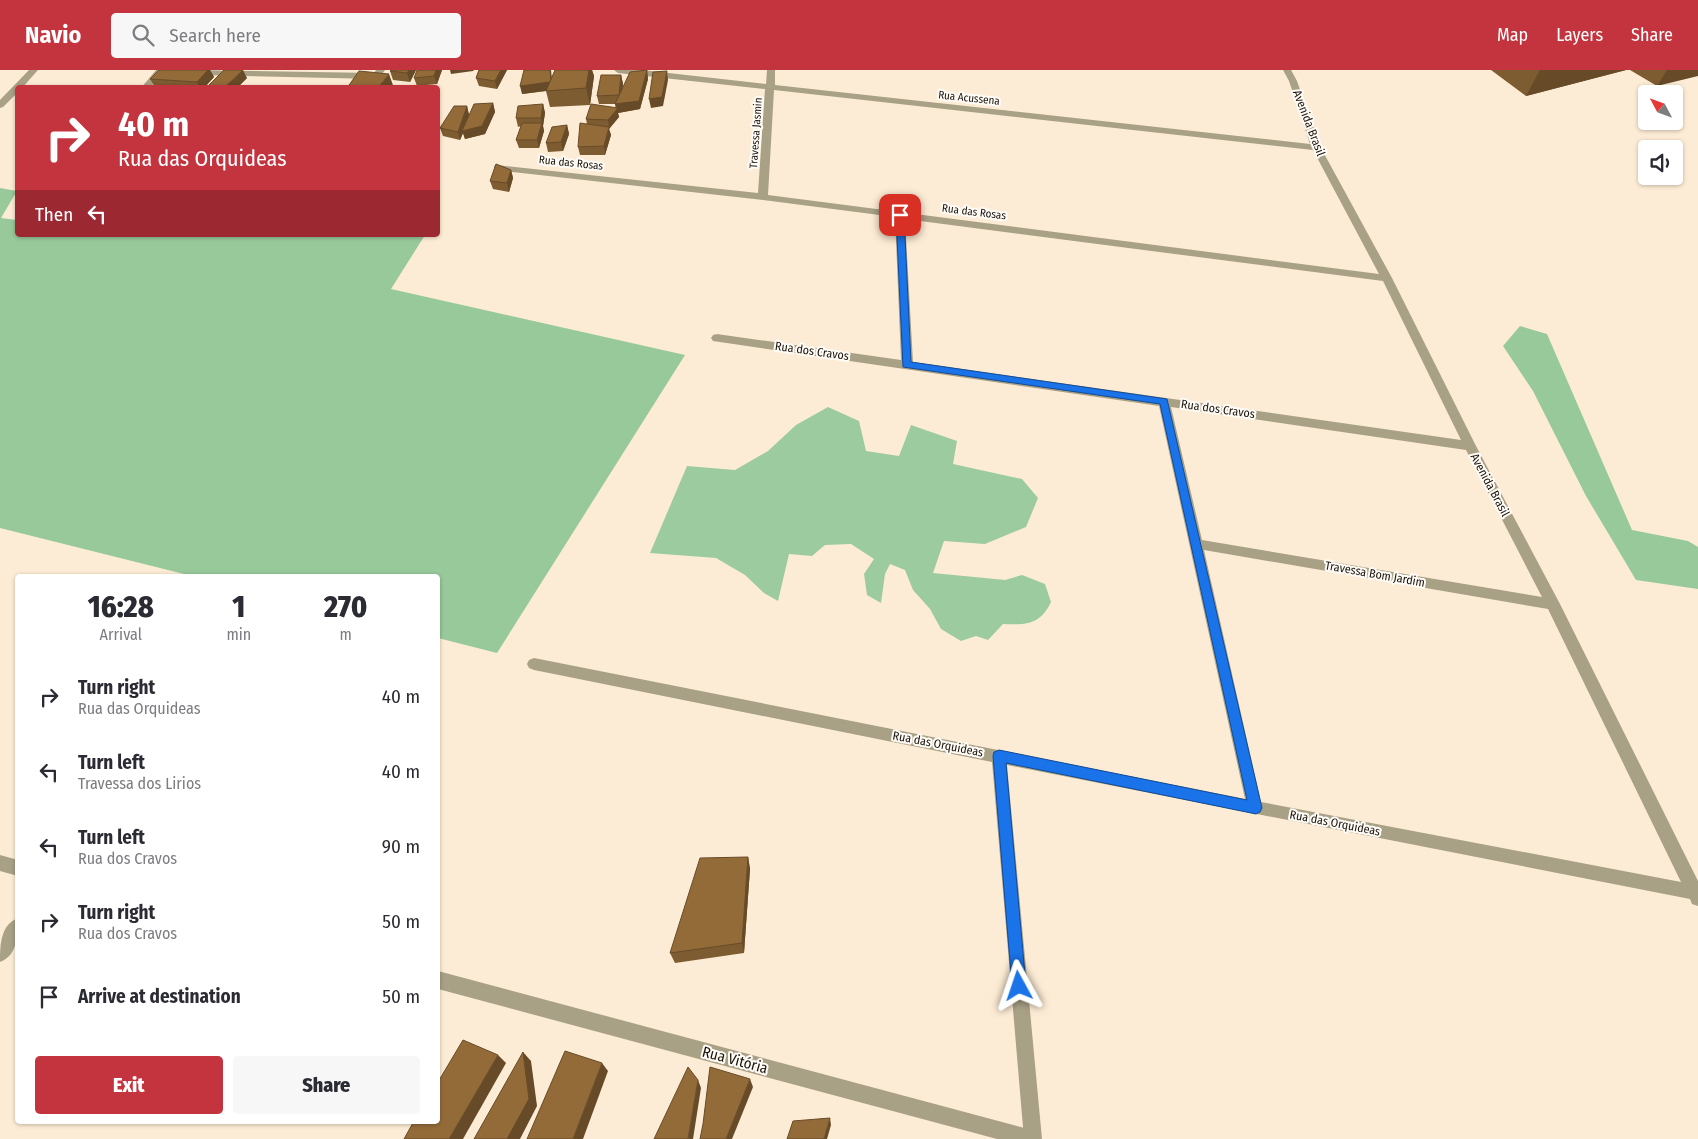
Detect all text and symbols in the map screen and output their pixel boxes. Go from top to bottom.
search box [111,13,461,58]
text: Navio [25,21,81,49]
icon: search [129,21,157,49]
text: Search here [169,24,261,47]
text: Map [1497,24,1528,46]
text: Layers [1556,24,1603,46]
text: Share [1631,24,1673,46]
north arrow [1638,85,1682,130]
map controls [1638,85,1683,185]
street label: Rua Acussena [938,88,1000,108]
street label: Avenida Brasil [1290,88,1328,158]
street label: Travessa Jasmin [747,97,765,169]
text: 40 m [118,103,189,145]
icon: right [35,105,100,170]
button: sound [1638,140,1683,185]
text: Rua das Orquideas [118,145,287,172]
street label: Rua das Rosas [538,153,604,173]
pin [879,194,921,236]
icon: left [83,200,111,228]
icon: arrive [886,201,914,229]
street label: Rua das Rosas [941,202,1007,222]
text: Then [35,203,73,226]
street label: Rua dos Cravos [774,339,850,363]
street label: Rua dos Cravos [1180,397,1256,421]
street label: Avenida Brasil [1468,451,1512,519]
street label: Travessa Bom Jardim [1324,558,1426,590]
text: 16:28 [88,589,154,625]
text: 1 [232,589,245,625]
text: 270 [324,589,367,625]
text: Arrival [100,625,142,644]
text: min [226,625,251,644]
text: m [339,625,352,644]
text: Turn right [78,676,155,699]
icon: right [35,683,63,711]
text: 40 m [382,685,420,708]
text: Rua das Orquideas [78,699,201,718]
street label: Rua das Orquideas [892,728,984,760]
text: Turn left [78,751,145,774]
icon: left [35,758,63,786]
text: 40 m [382,760,420,783]
text: Travessa dos Lirios [78,774,201,793]
street label: Rua das Orquideas [1289,807,1381,839]
text: Turn left [78,826,145,849]
icon: left [35,833,63,861]
text: 90 m [382,835,420,858]
text: Rua dos Cravos [78,849,177,868]
text: Turn right [78,901,155,924]
icon: right [35,908,63,936]
text: 50 m [382,910,420,933]
text: Rua dos Cravos [78,924,177,943]
position arrow [992,959,1044,1011]
icon: arrive [35,983,63,1011]
text: Arrive at destination [78,985,241,1008]
text: 50 m [382,985,420,1008]
street label: Rua Vitória [700,1043,770,1077]
button: Exit [35,1056,223,1114]
button: Share [233,1056,420,1114]

